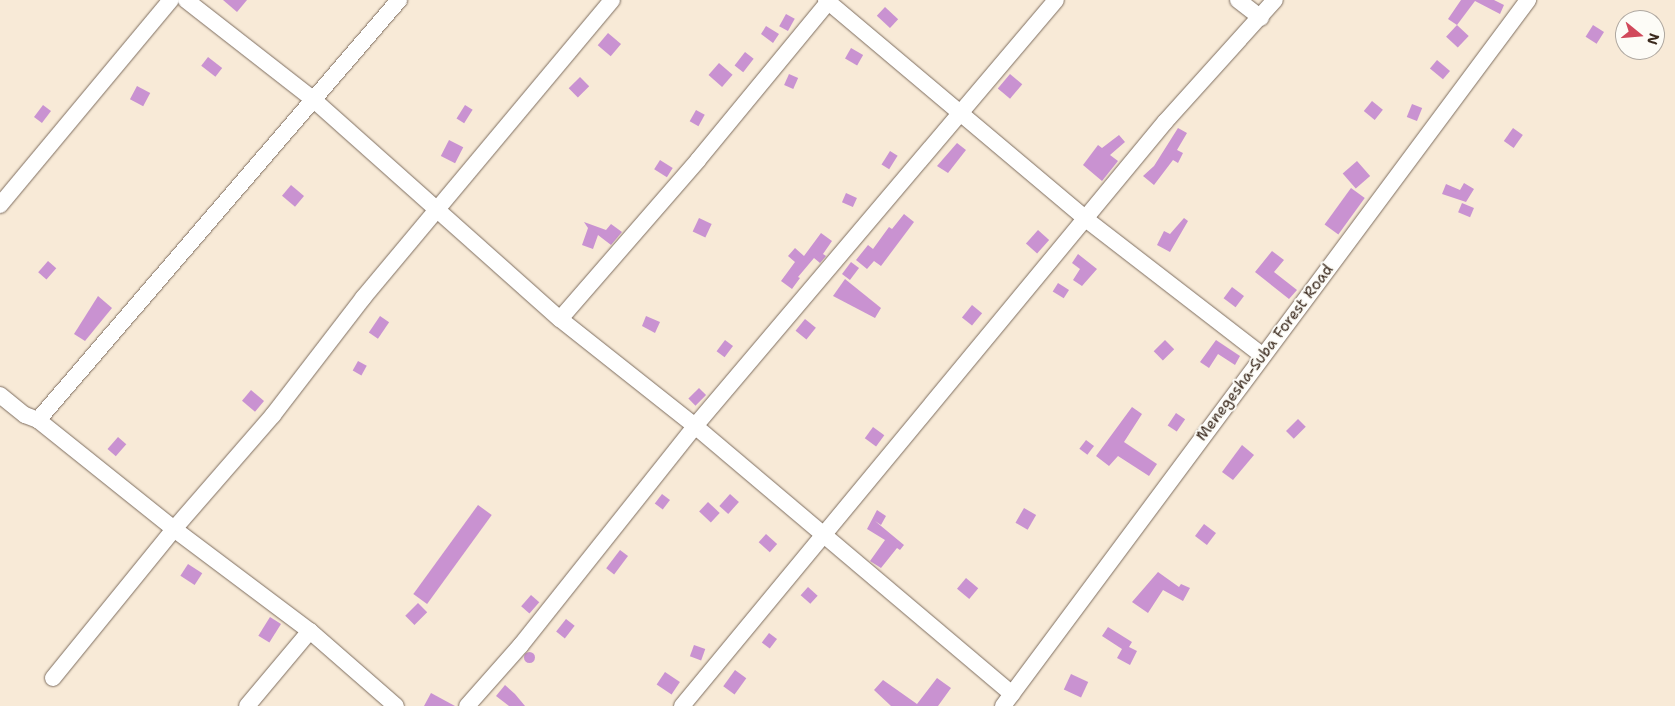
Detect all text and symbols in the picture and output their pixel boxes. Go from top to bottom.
north arrow [1615,10,1665,60]
text: N [1643,31,1664,47]
street label: Menegesha-Suba Forest Road [1193,261,1337,445]

